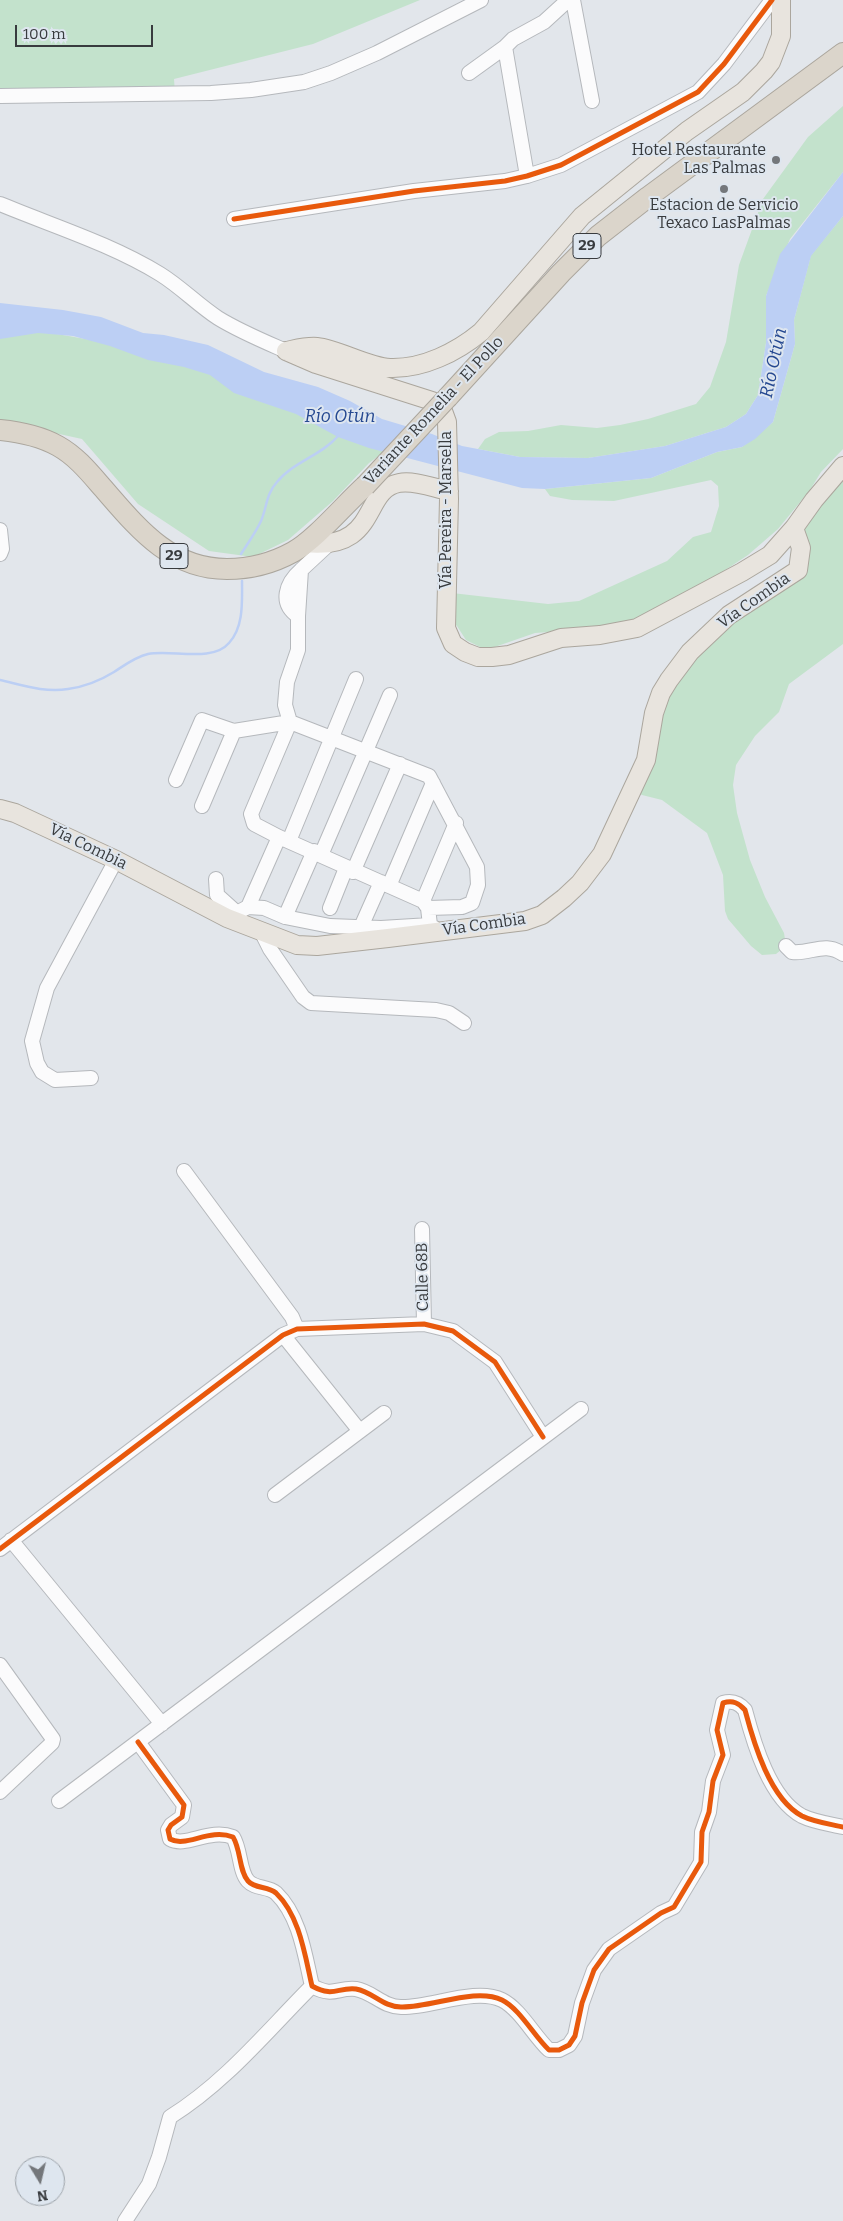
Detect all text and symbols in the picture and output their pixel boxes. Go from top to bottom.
scale bar [18,15,155,47]
text: 100 m [23,25,66,43]
place label: Hotel Restaurante Las Palmas [632,141,766,179]
marker: Hotel Restaurante Las Palmas [770,154,782,166]
marker: Estacion de Servicio Texaco LasPalmas [718,183,730,195]
place label: Estacion de Servicio Texaco LasPalmas [650,196,798,234]
road number: 29 [573,234,601,258]
water label: Río Otún [756,326,792,400]
street label: Variante Romelia - El Pollo [360,333,508,489]
water label: Río Otún [304,406,376,428]
street label: Vía Pereira - Marsella [437,431,457,589]
road number: 29 [160,544,188,568]
street label: Vía Combia [714,569,794,633]
street label: Vía Combia [46,820,130,874]
street label: Vía Combia [441,910,527,940]
street label: Calle 68B [413,1242,433,1312]
north arrow [15,2156,65,2206]
text: N [36,2186,49,2205]

